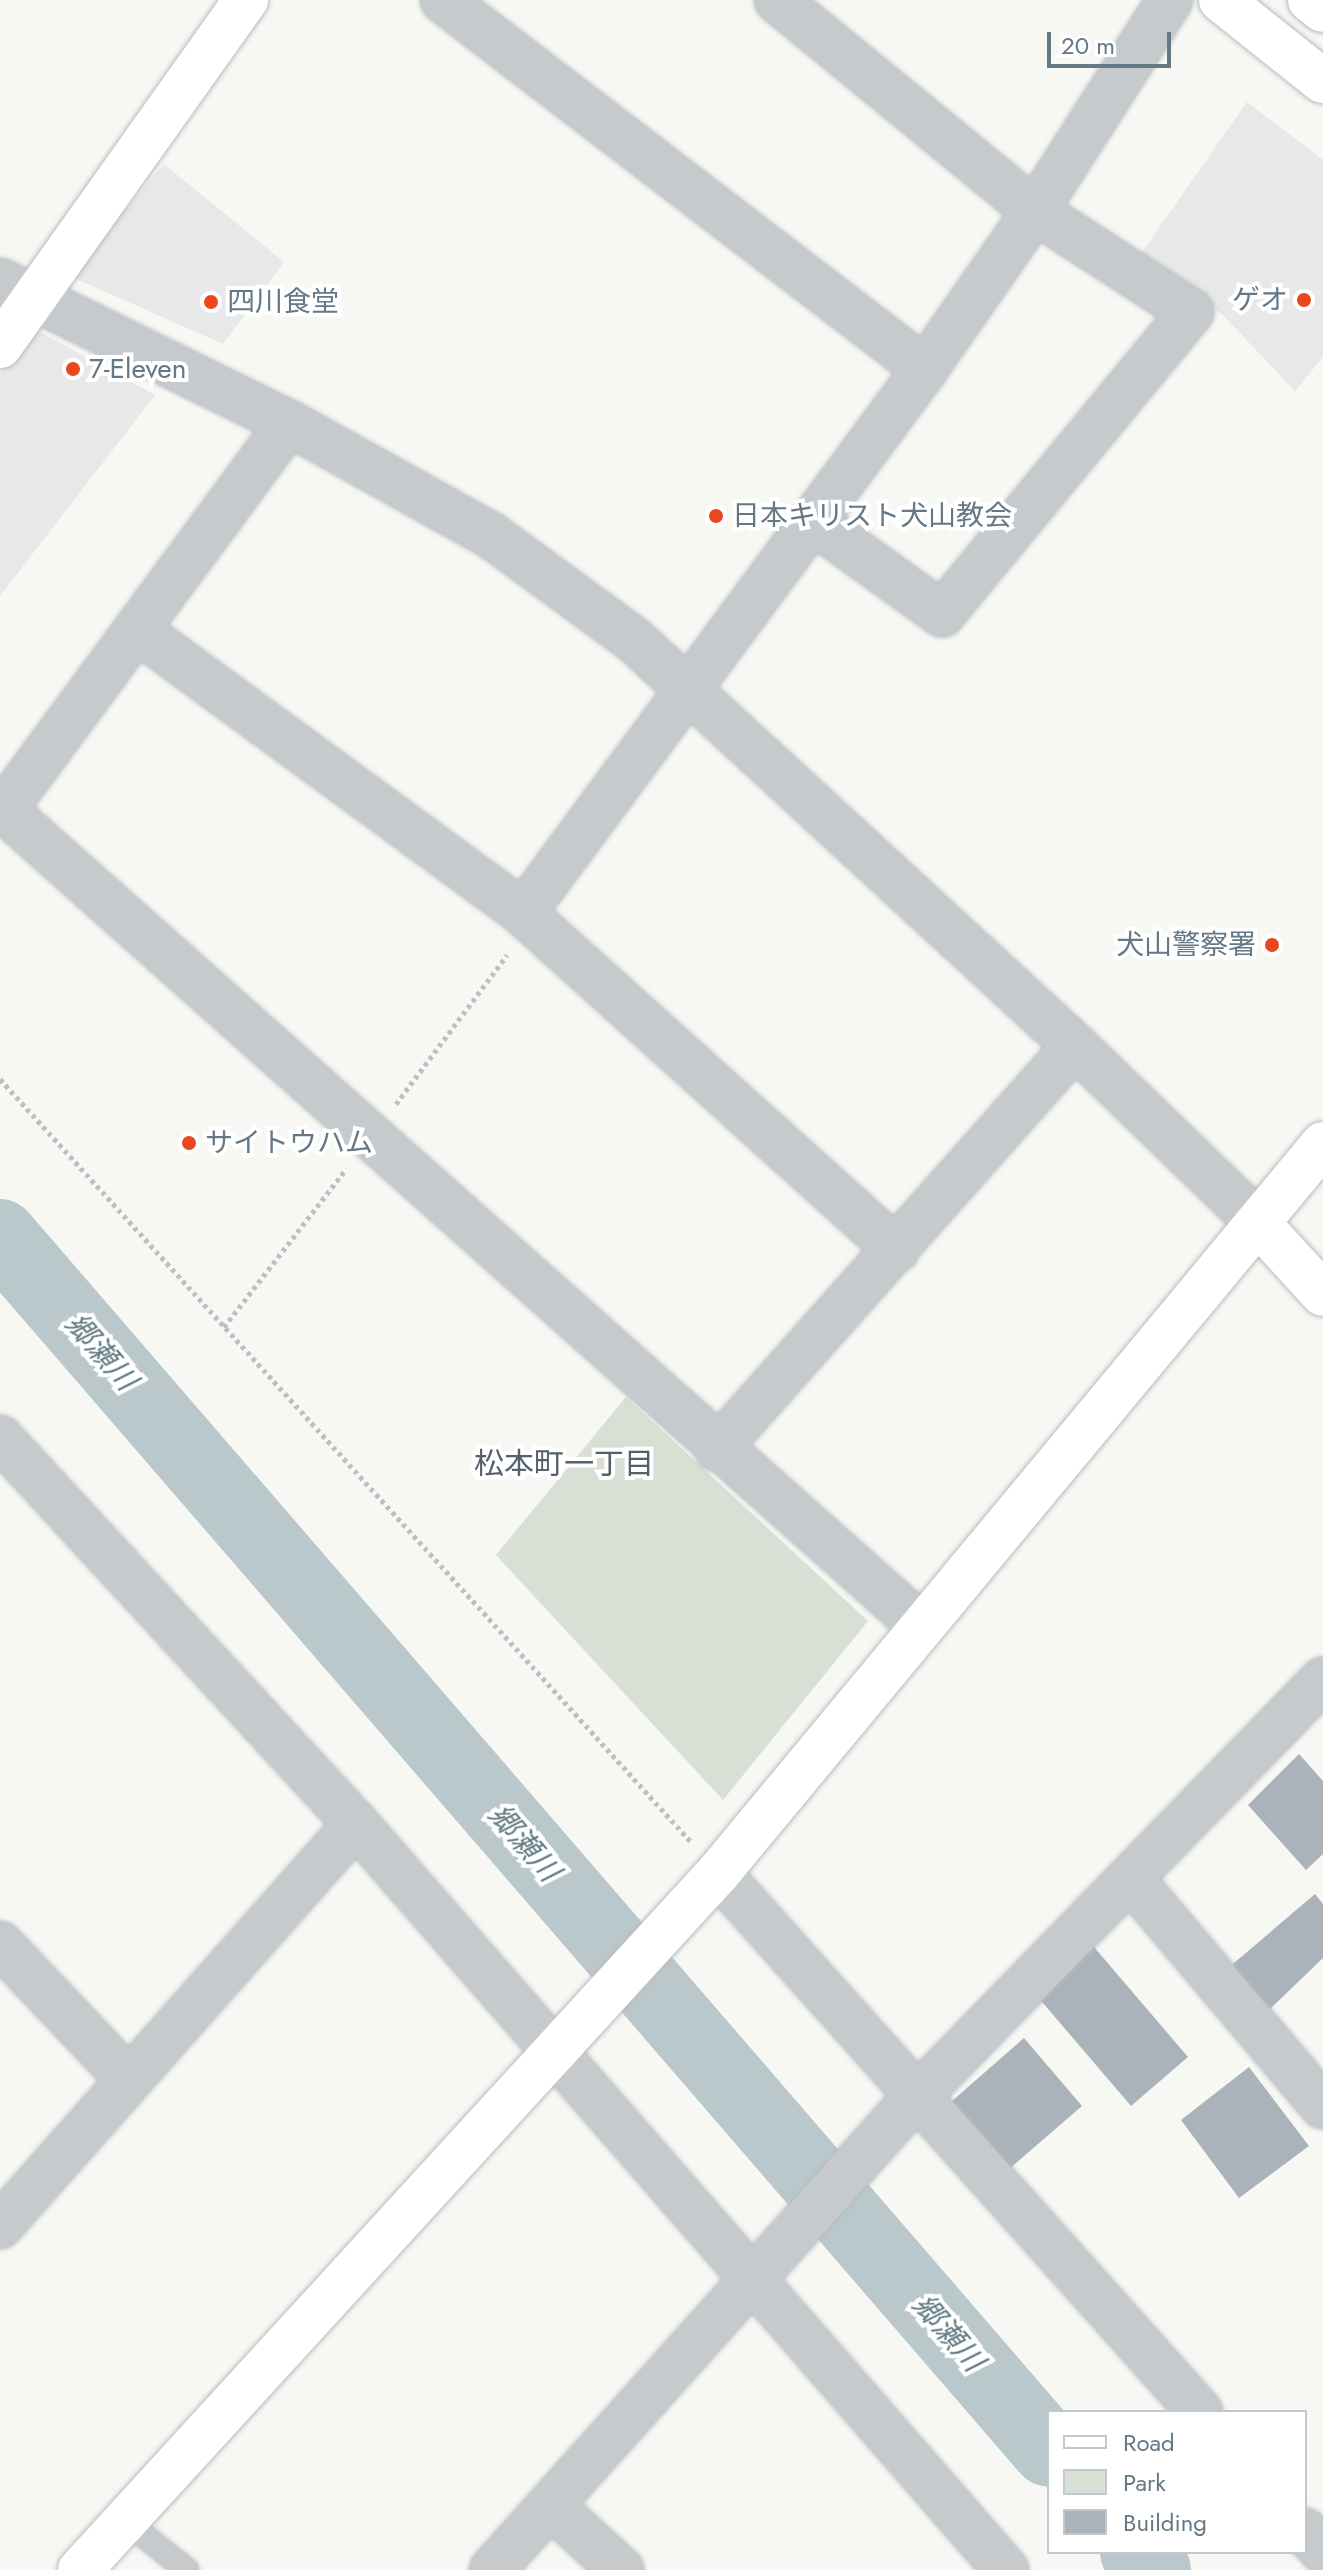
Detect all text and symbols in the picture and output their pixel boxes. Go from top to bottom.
scale bar [1051,16,1175,66]
text: 20 m [1061,28,1115,63]
place label: ゲオ [1232,283,1288,317]
place label: 四川食堂 [227,285,339,319]
marker: ゲオ [1295,291,1313,309]
marker: 四川食堂 [202,293,220,311]
place label: 7-Eleven [89,352,186,386]
marker: 7-Eleven [64,360,82,378]
place label: 日本キリスト犬山教会 [732,499,1012,533]
marker: 日本キリスト犬山教会 [707,507,725,525]
place label: 犬山警察署 [1116,928,1256,962]
marker: 犬山警察署 [1263,936,1281,954]
place label: サイトウハム [205,1126,373,1160]
marker: サイトウハム [180,1134,198,1152]
water label: 郷瀬川 [58,1306,144,1398]
district label: 松本町一丁目 [474,1446,654,1482]
water label: 郷瀬川 [481,1797,567,1889]
water label: 郷瀬川 [905,2287,991,2379]
legend [1047,2410,1307,2554]
text: Road [1123,2425,1175,2460]
text: Park [1123,2465,1166,2500]
text: Building [1123,2505,1207,2540]

